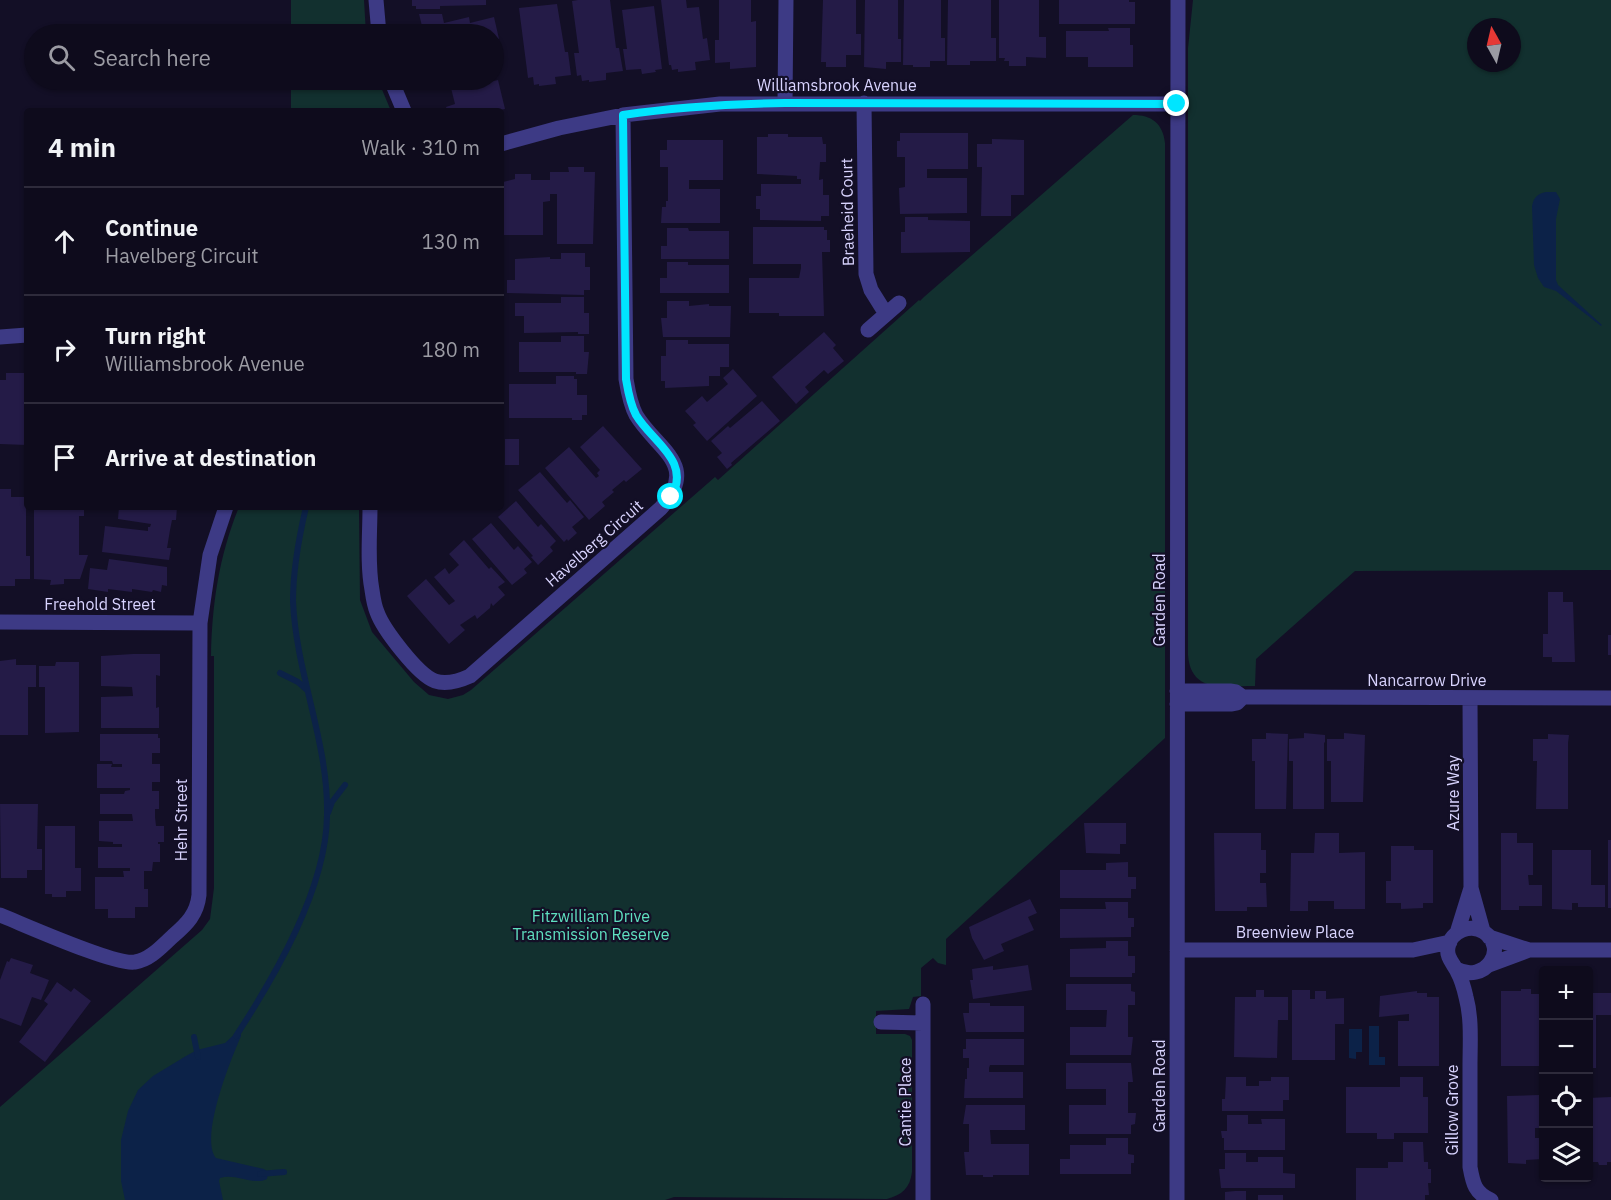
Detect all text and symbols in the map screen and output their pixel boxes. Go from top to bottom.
north arrow [1467,18,1521,72]
search box [24,24,504,90]
icon: search [45,41,78,74]
text: Search here [93,43,211,72]
street label: Williamsbrook Avenue [757,75,917,95]
route end [1163,90,1189,116]
text: 4 min [48,130,116,164]
text: Walk · 310 m [362,134,480,161]
street label: Braeheid Court [836,158,858,266]
text: Continue [105,213,198,242]
icon: ahead [48,225,81,258]
text: 130 m [422,228,480,255]
text: Havelberg Circuit [105,242,259,269]
text: Turn right [105,321,206,350]
icon: right [48,333,81,366]
text: 180 m [422,336,480,363]
text: Williamsbrook Avenue [105,350,305,377]
icon: arrive [48,441,81,474]
text: Arrive at destination [105,443,316,472]
route start [657,483,683,509]
street label: Havelberg Circuit [541,495,647,591]
street label: Garden Road [1149,553,1169,647]
street label: Freehold Street [44,594,156,614]
street label: Nancarrow Drive [1367,670,1487,690]
street label: Azure Way [1443,755,1463,831]
street label: Hehr Street [171,779,191,861]
park label: Fitzwilliam Drive Transmission Reserve [513,906,670,944]
street label: Breenview Place [1236,922,1355,942]
map controls [1539,966,1593,1182]
button: + [1539,966,1593,1020]
button: − [1539,1020,1593,1074]
street label: Garden Road [1149,1039,1169,1133]
street label: Cantie Place [895,1057,915,1147]
street label: Gillow Grove [1442,1064,1462,1155]
button: locate [1539,1074,1593,1128]
button: layers [1539,1128,1593,1182]

